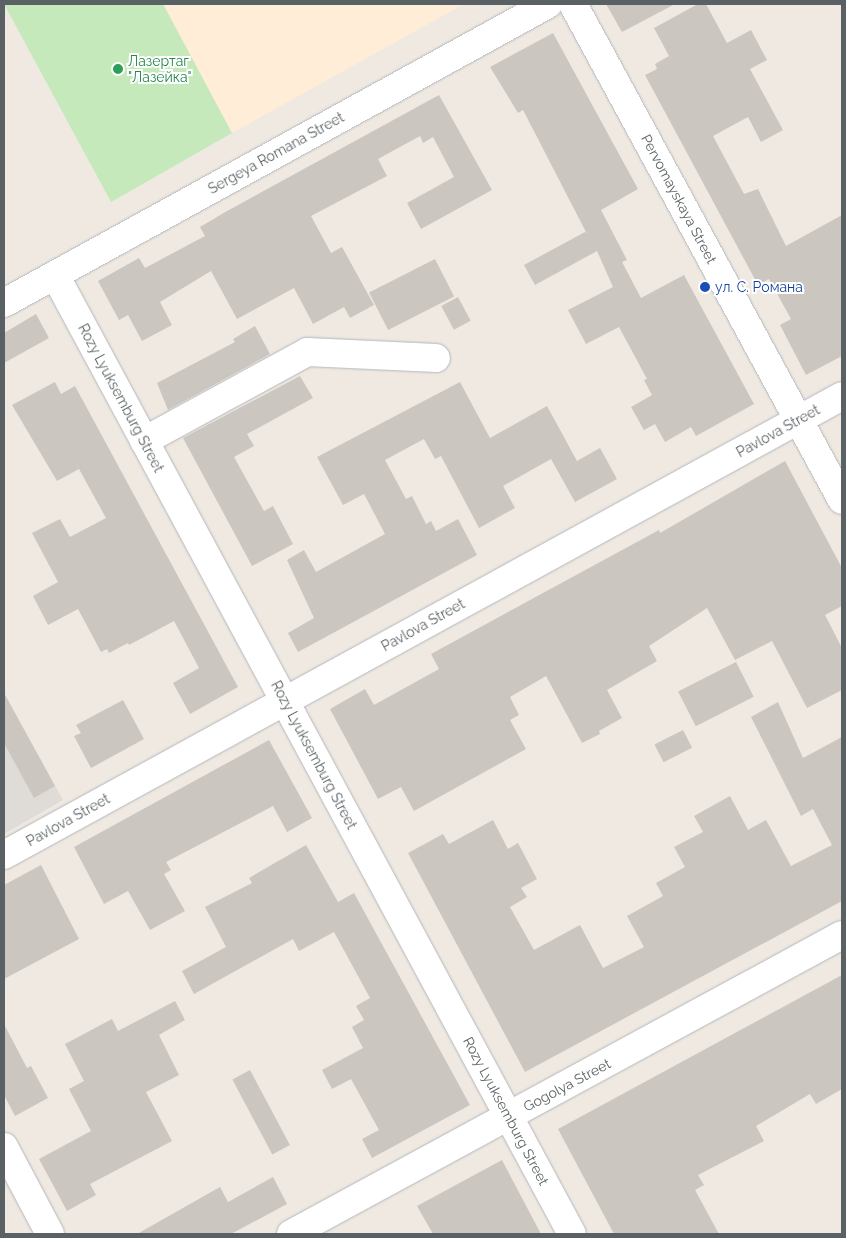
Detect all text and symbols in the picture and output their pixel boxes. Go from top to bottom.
place label: Лазертаг "Лазейка" [128,53,192,85]
marker: Лазертаг "Лазейка" [112,63,124,75]
street label: Sergeya Romana Street [205,109,347,197]
street label: Pervomayskaya Street [638,132,720,266]
place label: ул. С. Романа [715,279,803,295]
marker: ул. С. Романа [699,281,711,293]
street label: Rozy Lyuksemburg Street [75,321,167,475]
street label: Pavlova Street [733,401,823,461]
street label: Pavlova Street [378,595,468,655]
street label: Rozy Lyuksemburg Street [268,678,360,832]
street label: Pavlova Street [23,790,113,850]
street label: Rozy Lyuksemburg Street [460,1034,552,1188]
street label: Gogolya Street [521,1055,613,1115]

